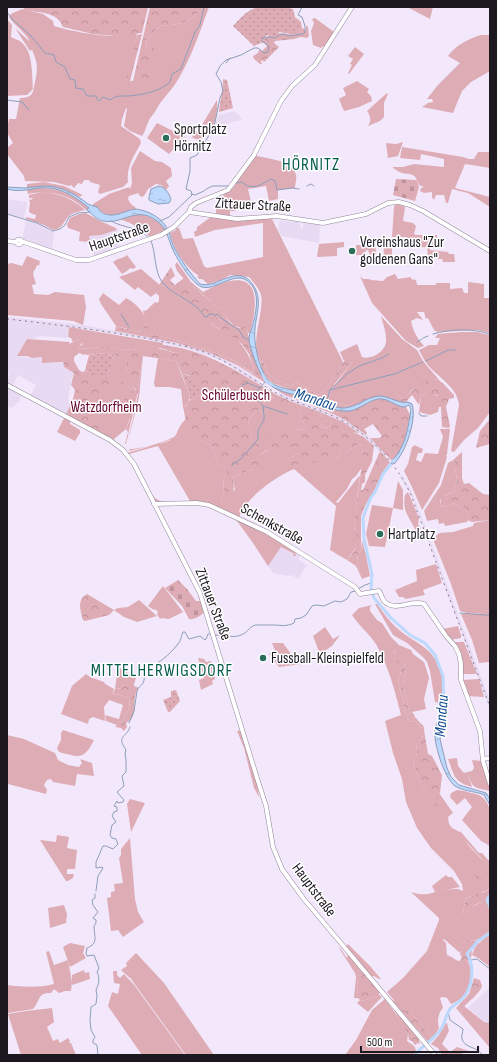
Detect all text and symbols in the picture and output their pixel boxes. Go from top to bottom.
place label: Sportplatz Hörnitz [174,120,227,156]
marker: Sportplatz Hörnitz [161,133,171,143]
district label: HÖRNITZ [282,155,340,175]
street label: Zittauer Straße [215,194,291,216]
street label: Hauptstraße [86,218,152,256]
place label: Vereinshaus "Zur goldenen Gans" [360,233,445,269]
marker: Vereinshaus "Zur goldenen Gans" [347,246,357,256]
water label: Mandau [292,384,338,416]
park label: Schülerbusch [202,386,270,405]
park label: Watzdorfheim [70,398,142,417]
street label: Schenkstraße [237,499,307,549]
place label: Hartplatz [388,525,436,544]
marker: Hartplatz [375,529,385,539]
street label: Zittauer Straße [191,565,235,643]
place label: Fussball-Kleinspielfeld [271,649,384,668]
marker: Fussball-Kleinspielfeld [258,653,268,663]
district label: MITTELHERWIGSDORF [91,661,233,681]
water label: Mandau [431,694,453,738]
street label: Hauptstraße [288,859,340,921]
scale bar [361,1028,478,1054]
text: 500 m [367,1035,392,1050]

